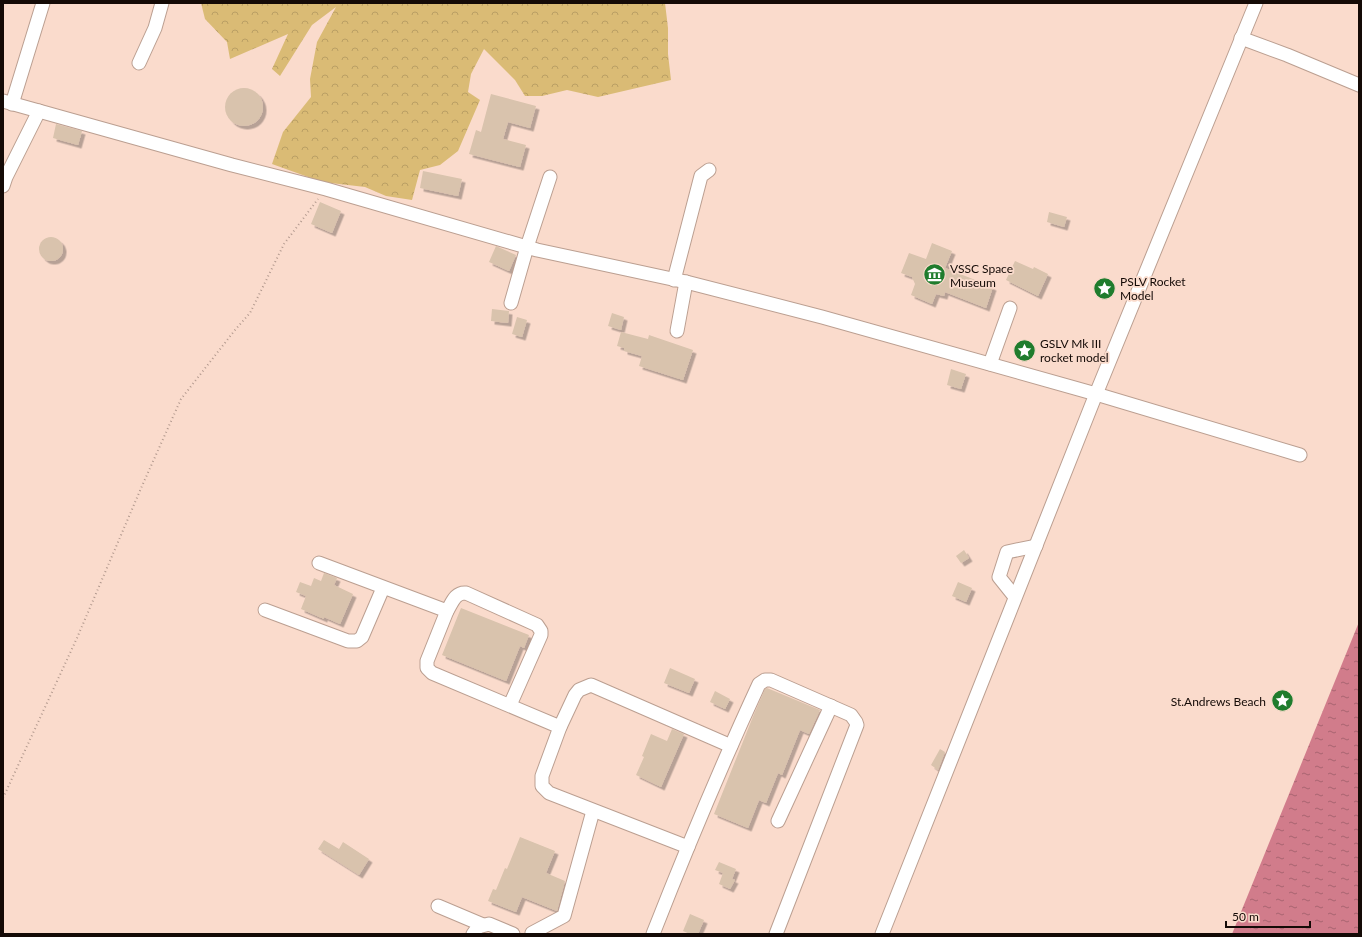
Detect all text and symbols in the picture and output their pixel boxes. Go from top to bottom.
place label: VSSC Space Museum [950,261,1013,290]
museum icon: VSSC Space Museum [921,262,947,288]
place label: PSLV Rocket Model [1120,274,1186,303]
place icon: PSLV Rocket Model [1091,275,1117,301]
place label: GSLV Mk III rocket model [1040,336,1109,365]
place icon: GSLV Mk III rocket model [1012,337,1038,363]
place icon: St.Andrews Beach [1269,688,1295,714]
place label: St.Andrews Beach [1171,694,1266,709]
scale bar [1226,903,1310,929]
text: 50 m [1232,909,1259,924]

